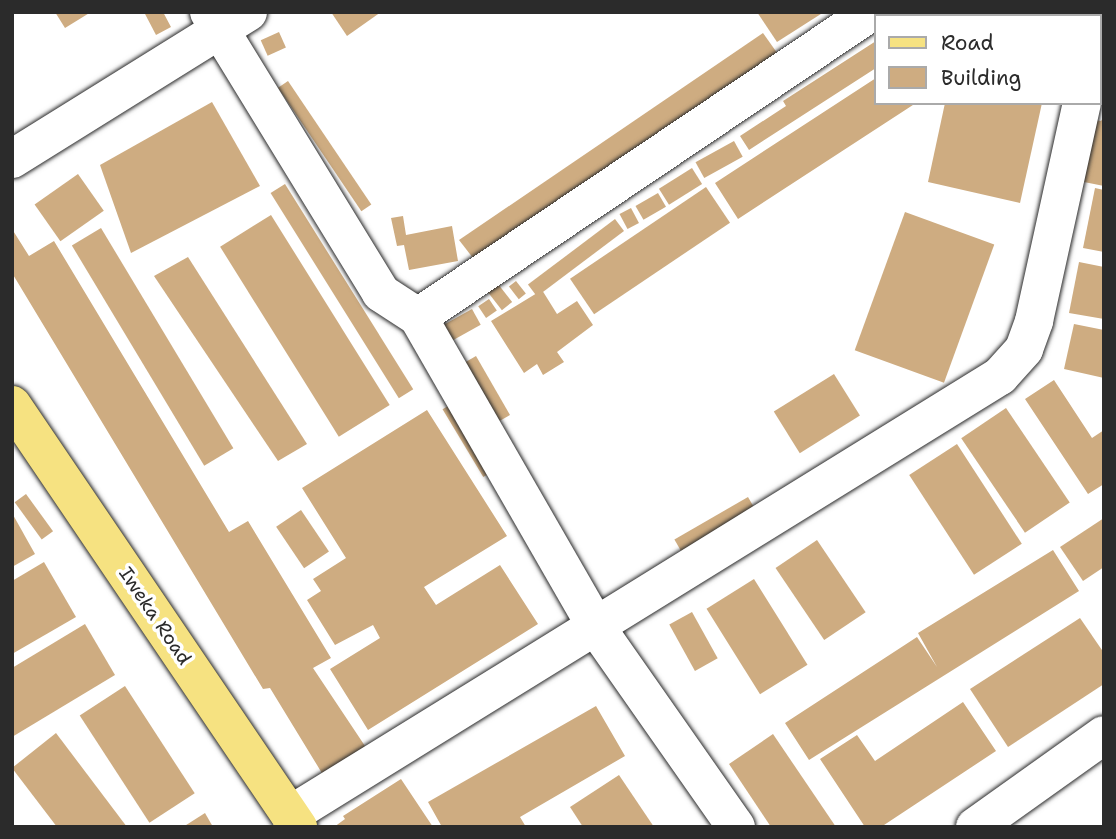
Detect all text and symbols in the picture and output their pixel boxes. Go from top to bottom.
legend [874,14,1102,105]
text: Road [941,29,994,57]
text: Building [941,64,1021,92]
street label: Iweka Road [114,563,196,669]

